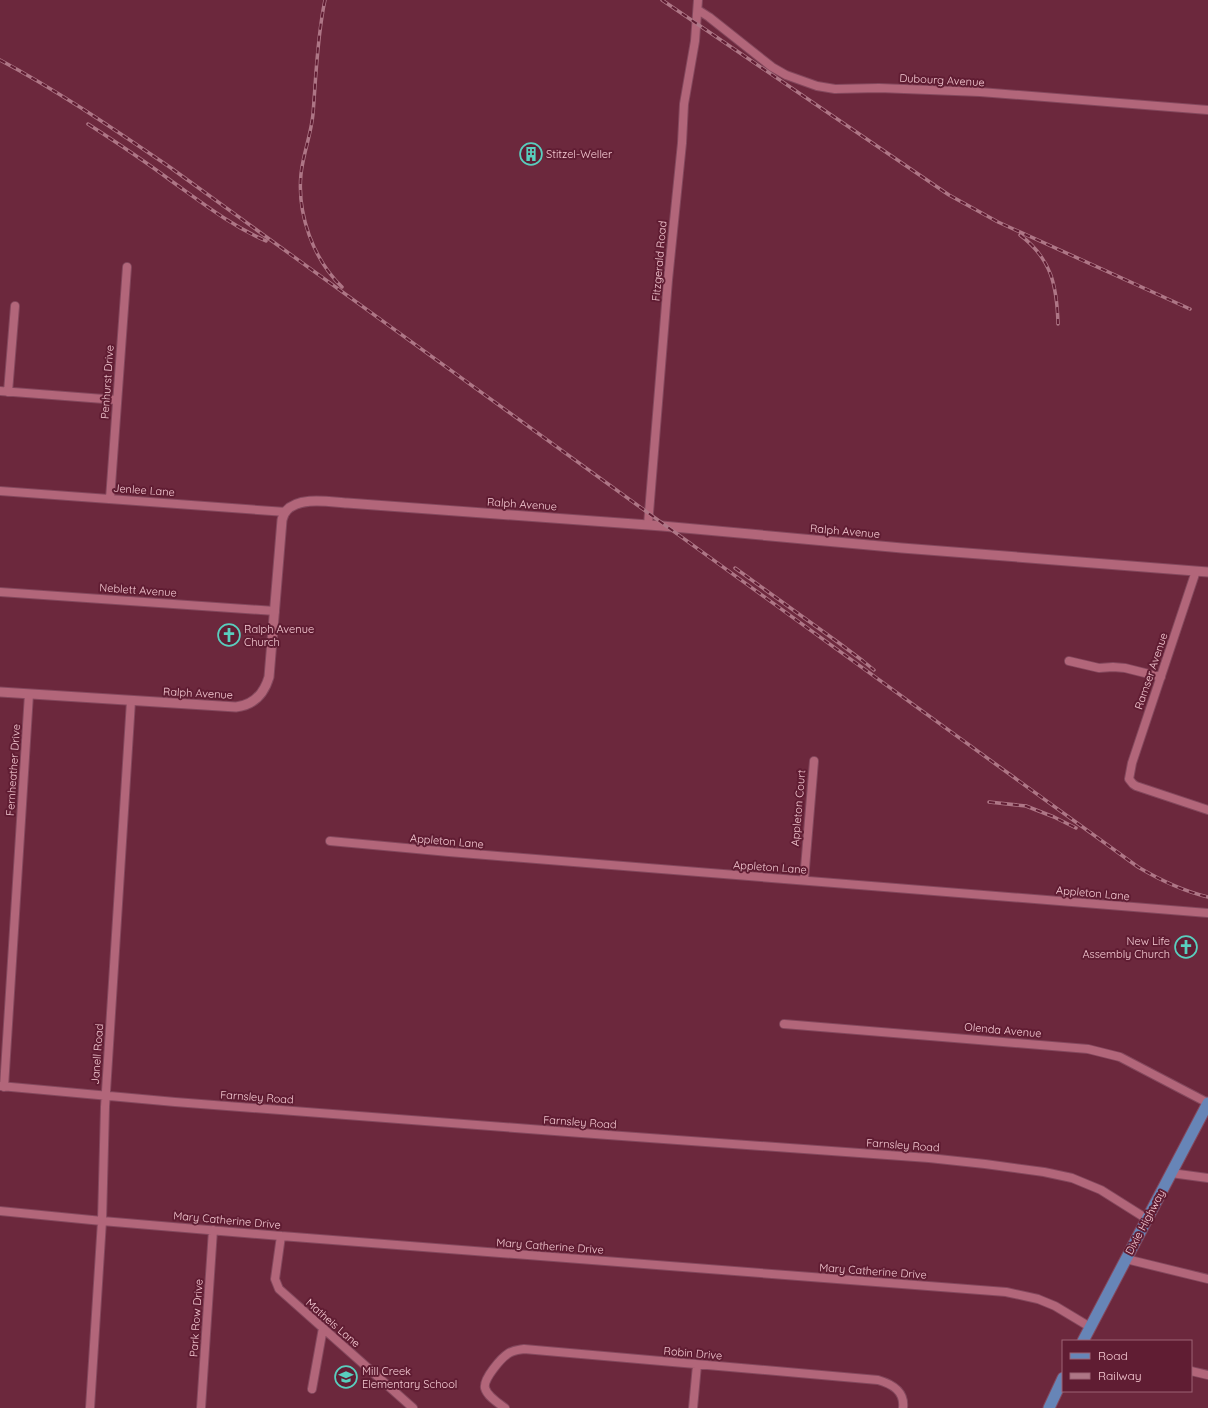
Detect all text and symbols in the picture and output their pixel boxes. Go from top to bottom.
street label: Dubourg Avenue [899,71,985,89]
building icon: Stitzel-Weller [518,141,544,167]
place label: Stitzel-Weller [546,147,613,161]
street label: Fitzgerald Road [649,220,669,302]
street label: Penhurst Drive [97,345,117,419]
street label: Jenlee Lane [113,481,175,499]
street label: Ralph Avenue [487,495,557,513]
street label: Ralph Avenue [809,521,881,541]
street label: Neblett Avenue [99,580,177,600]
church icon: Ralph Avenue Church [216,622,242,648]
place label: Ralph Avenue Church [244,622,314,649]
street label: Ramser Avenue [1131,631,1171,711]
street label: Ralph Avenue [163,684,233,702]
street label: Fernheather Drive [3,724,23,816]
street label: Appleton Court [788,769,808,847]
street label: Appleton Lane [410,831,484,851]
street label: Appleton Lane [733,857,807,877]
street label: Appleton Lane [1056,883,1130,903]
place label: New Life Assembly Church [1082,934,1170,961]
church icon: New Life Assembly Church [1173,934,1199,960]
street label: Olenda Avenue [964,1020,1042,1040]
street label: Janell Road [88,1023,106,1085]
street label: Farnsley Road [220,1087,294,1107]
street label: Farnsley Road [543,1112,617,1132]
street label: Farnsley Road [866,1135,940,1155]
street label: Dixie Highway [1122,1187,1168,1257]
street label: Mary Catherine Drive [173,1208,281,1232]
street label: Mary Catherine Drive [496,1235,604,1257]
street label: Mary Catherine Drive [819,1260,927,1282]
street label: Park Row Drive [186,1279,206,1357]
street label: Matheis Lane [303,1296,363,1350]
legend [1062,1340,1192,1392]
street label: Robin Drive [663,1343,723,1363]
text: Road [1098,1348,1128,1363]
school or university icon: Mill Creek Elementary School [333,1364,359,1390]
place label: Mill Creek Elementary School [362,1364,457,1391]
text: Railway [1098,1368,1142,1383]

